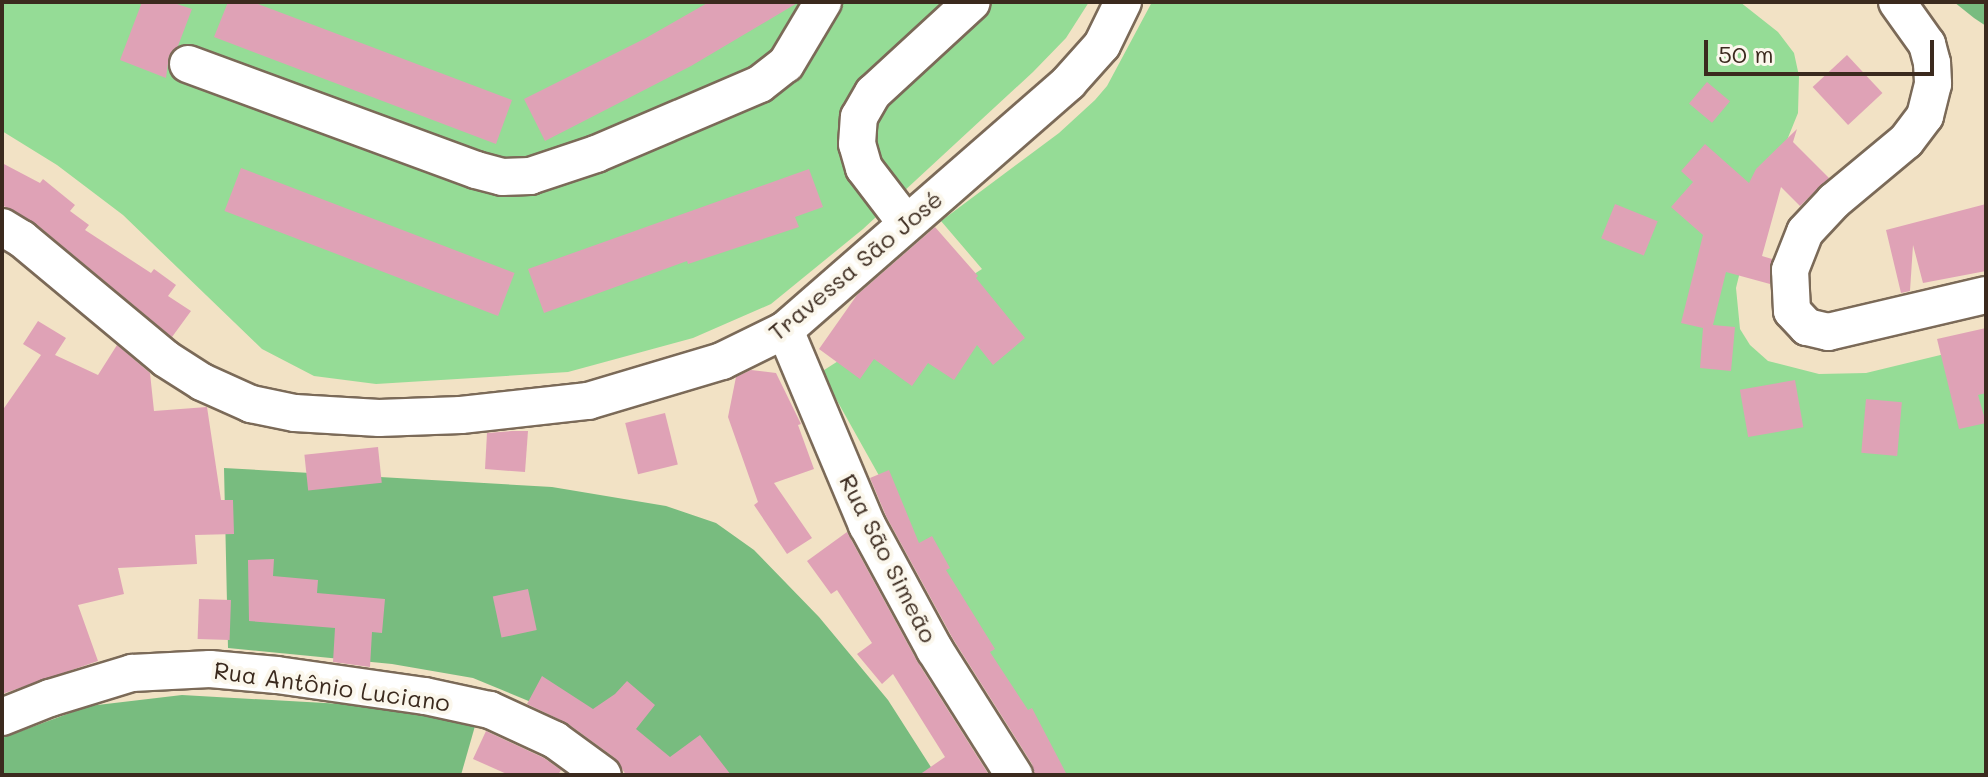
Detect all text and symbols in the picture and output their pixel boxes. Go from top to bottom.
scale bar [1708,24,1938,74]
text: 50 m [1718,38,1774,69]
street label: Travessa São José [762,184,948,346]
street label: Rua São Simeão [834,469,944,647]
street label: Rua Antônio Luciano [212,655,452,717]

